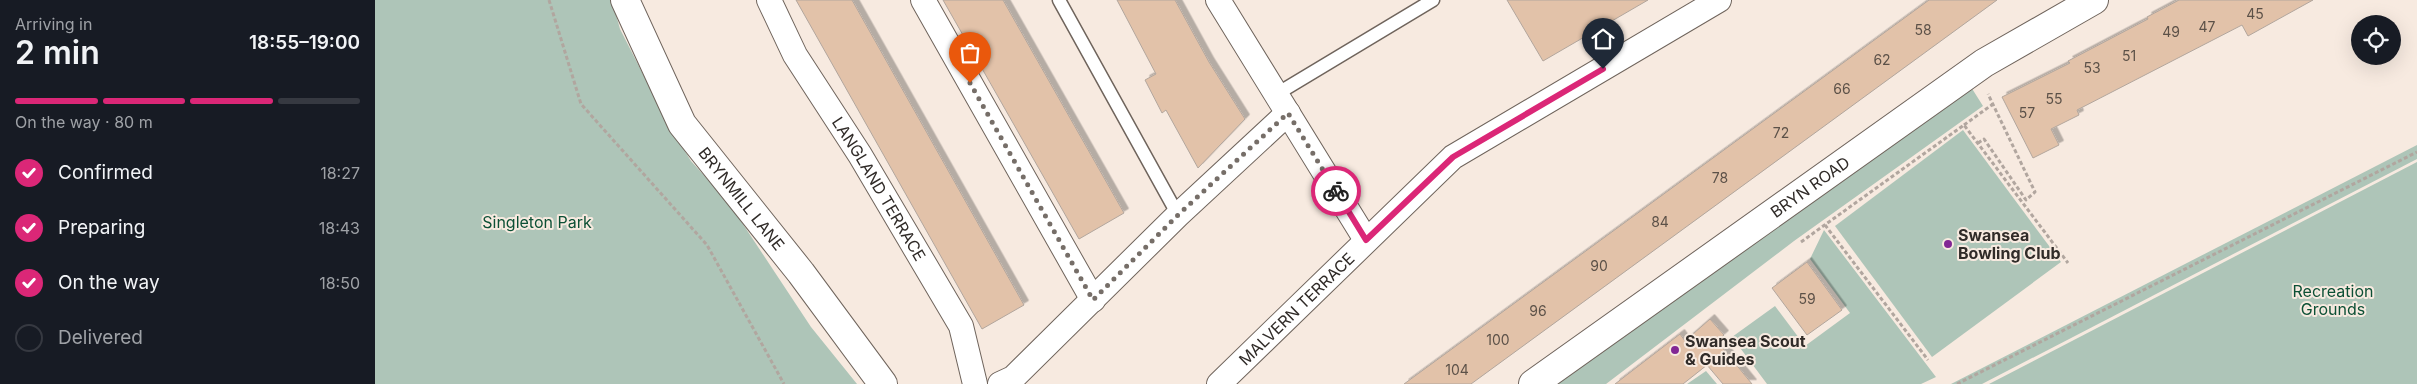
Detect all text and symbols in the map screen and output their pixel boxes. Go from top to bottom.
house number: 45 [2246,5,2264,22]
text: Arriving in [15,14,92,34]
map controls [2351,15,2401,65]
button: locate [2351,15,2401,65]
pin [1582,18,1624,69]
house number: 47 [2199,18,2216,35]
house number: 58 [1914,21,1932,38]
house number: 49 [2162,23,2180,40]
icon: home [1589,25,1617,53]
text: 18:55–19:00 [249,31,360,54]
pin [949,32,991,83]
text: 2 min [15,33,100,72]
icon: bag [956,39,984,67]
house number: 51 [2122,47,2136,64]
house number: 62 [1873,51,1891,68]
house number: 53 [2083,59,2101,76]
house number: 66 [1833,80,1851,97]
house number: 55 [2045,90,2063,107]
house number: 57 [2019,104,2035,121]
text: On the way · 80 m [15,112,153,132]
street label: LANGLAND TERRACE [828,113,930,264]
house number: 72 [1773,124,1789,141]
street label: BRYNMILL LANE [694,143,789,254]
street label: BRYN ROAD [1767,152,1853,222]
icon: check [15,159,43,187]
text: Confirmed [58,161,153,184]
text: 18:27 [320,163,360,183]
courier [1311,166,1361,216]
house number: 78 [1712,169,1728,186]
icon: bike [1322,177,1350,205]
park label: Singleton Park [482,212,592,232]
house number: 84 [1651,213,1669,230]
icon: check [15,214,43,242]
text: Preparing [58,216,145,239]
text: 18:43 [319,218,360,238]
place label: Swansea Bowling Club [1958,225,2061,263]
marker: Swansea Bowling Club [1942,238,1954,250]
street label: MALVERN TERRACE [1235,248,1359,369]
house number: 90 [1590,257,1608,274]
icon: check [15,269,43,297]
text: On the way [58,271,160,294]
text: 18:50 [319,273,360,293]
park label: Recreation Grounds [2293,281,2373,319]
house number: 59 [1798,290,1816,307]
house number: 96 [1529,302,1547,319]
text: Delivered [58,326,143,349]
house number: 100 [1486,331,1510,348]
place label: Swansea Scout & Guides [1685,331,1806,369]
marker: Swansea Scout & Guides [1669,344,1681,356]
house number: 104 [1445,361,1469,378]

